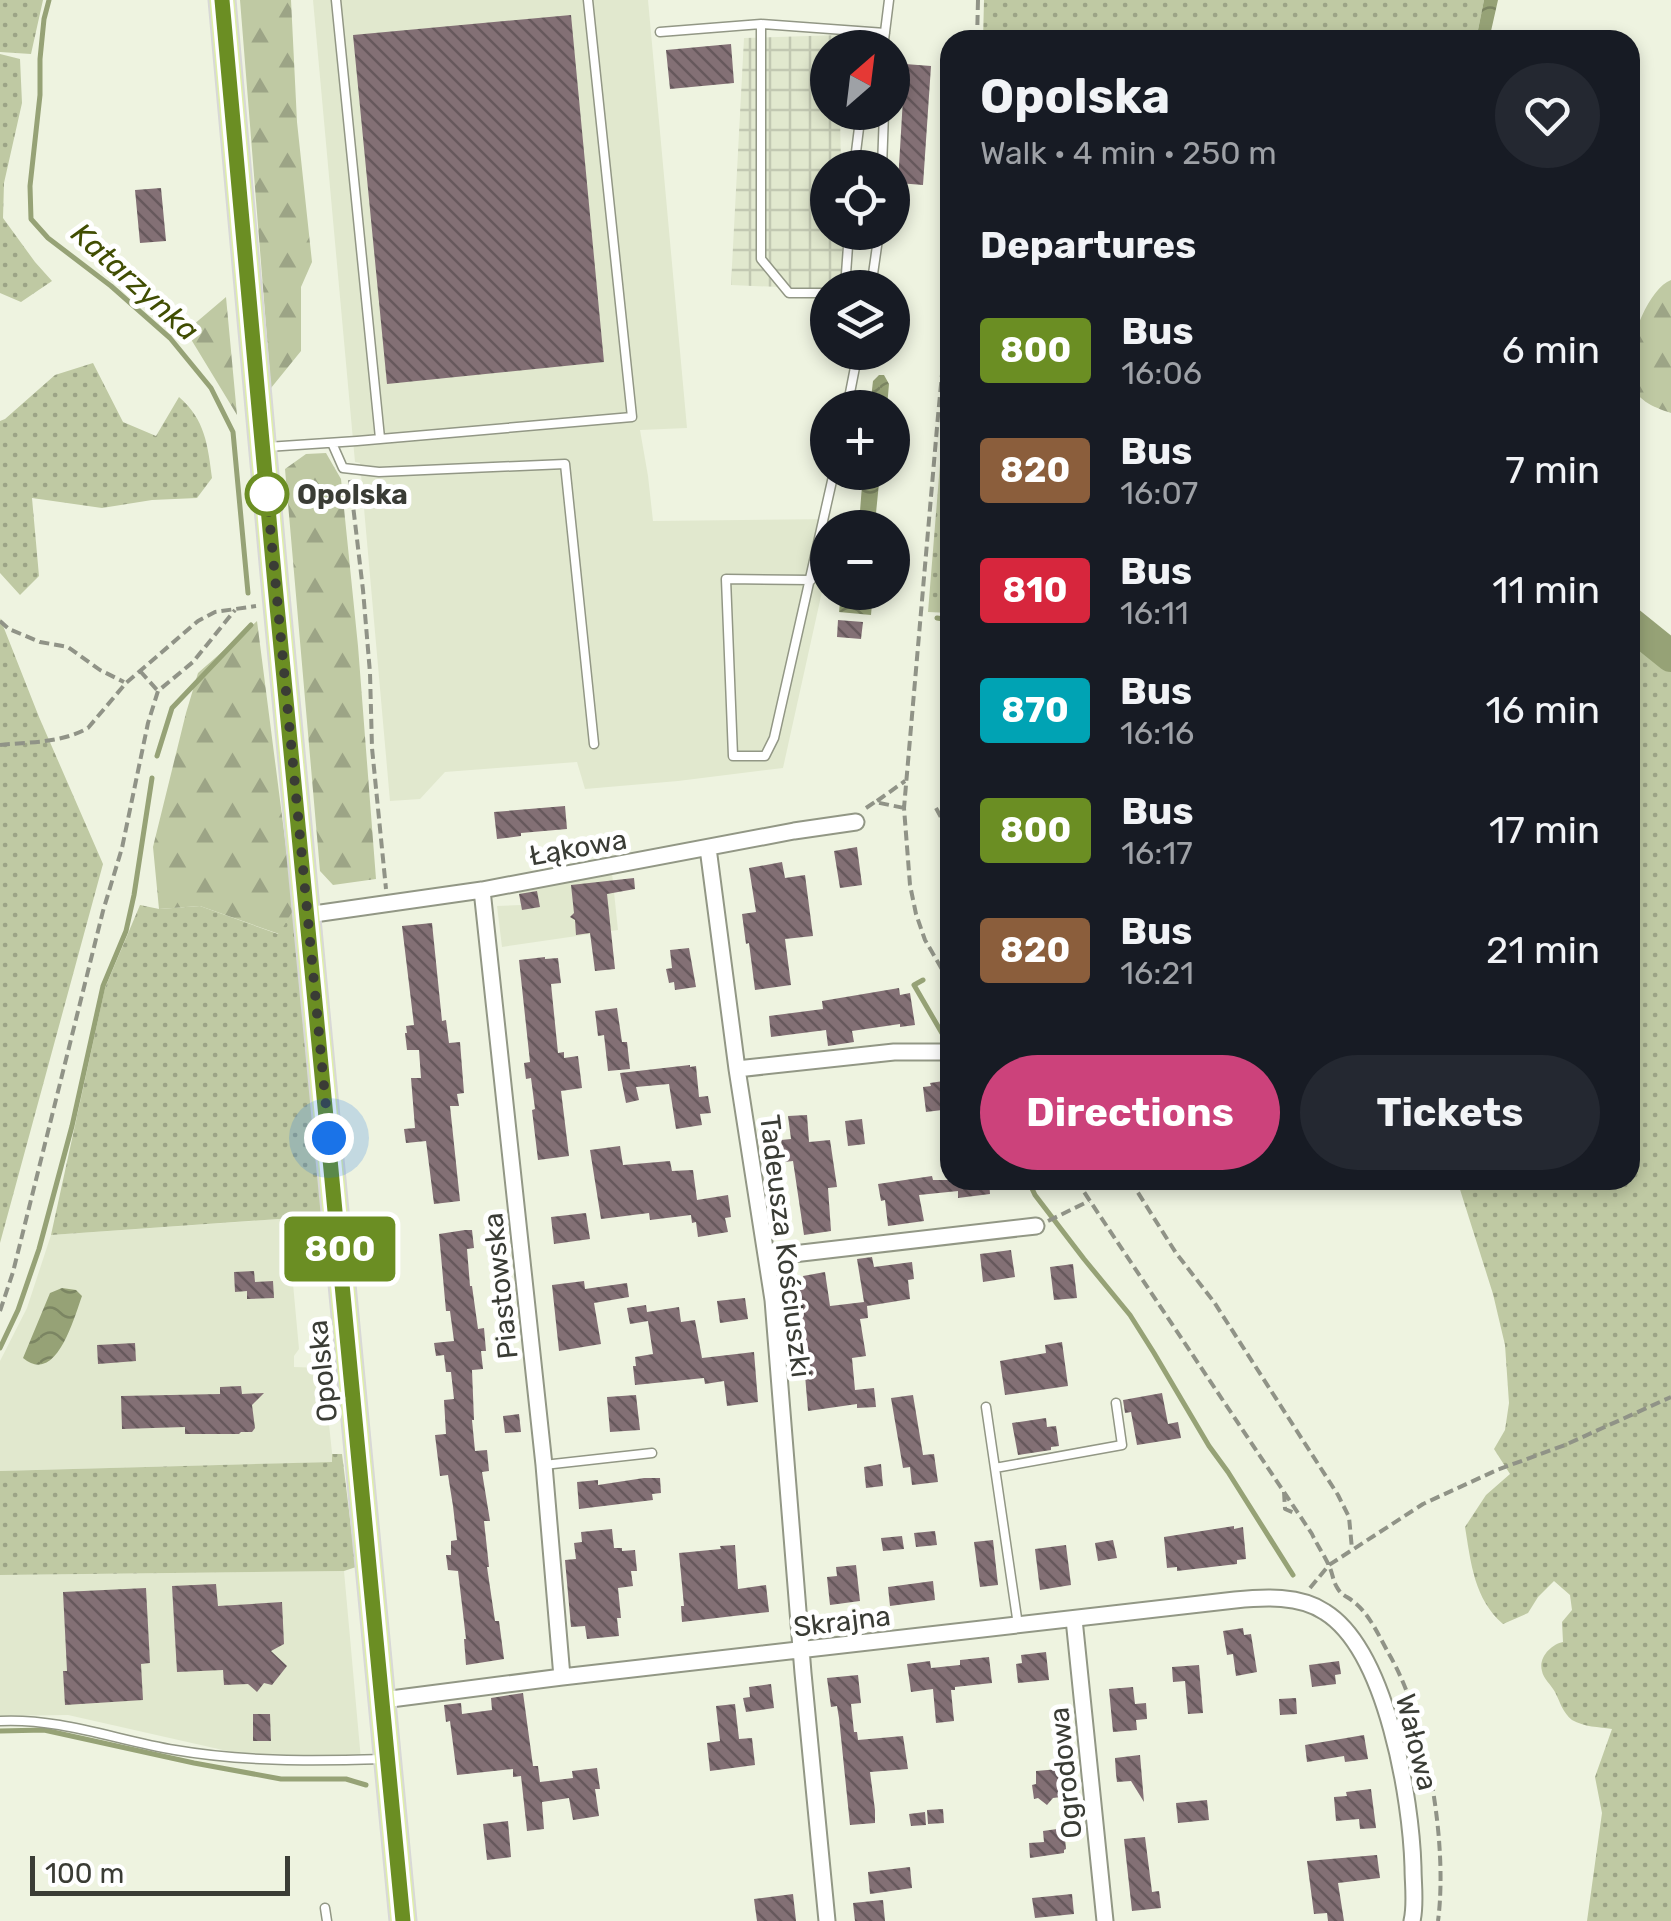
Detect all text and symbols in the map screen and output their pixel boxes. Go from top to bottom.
north arrow [810,30,910,130]
map controls [810,30,910,610]
button: heart [1495,63,1600,168]
text: Opolska [980,68,1170,125]
text: Walk · 4 min · 250 m [980,134,1277,172]
button: locate [810,150,910,250]
water label: Katarzynka [64,215,206,349]
text: Departures [980,222,1196,268]
button: layers [810,270,910,370]
text: Bus [1121,308,1193,354]
text: 6 min [1502,327,1600,373]
text: 800 [1000,329,1071,371]
text: 16:06 [1121,354,1202,392]
button: + [810,390,910,490]
text: Bus [1120,428,1192,474]
text: 7 min [1505,447,1600,493]
text: 820 [1000,449,1070,491]
marker: Opolska [246,473,288,515]
text: 16:07 [1120,474,1198,512]
place label: Opolska [297,478,408,511]
button: − [810,510,910,610]
text: Bus [1120,548,1192,594]
text: 11 min [1492,567,1600,613]
text: 810 [1003,569,1067,611]
text: 16:11 [1120,594,1189,632]
text: Bus [1120,668,1192,714]
text: 16 min [1486,687,1600,733]
text: 870 [1001,689,1069,731]
text: 16:16 [1120,714,1194,752]
text: Bus [1121,788,1193,834]
text: 17 min [1489,807,1600,853]
text: 800 [1000,809,1071,851]
street label: Łąkowa [527,823,629,872]
text: 16:17 [1121,834,1193,872]
text: Bus [1120,908,1192,954]
text: 21 min [1486,927,1600,973]
text: 820 [1000,929,1070,971]
text: 16:21 [1120,954,1194,992]
button: Directions [980,1055,1280,1170]
button: Tickets [1300,1055,1600,1170]
your location [304,1113,354,1163]
street label: Tadeusza Kościuszki [753,1113,818,1379]
street label: Piastowska [476,1211,525,1361]
line badge: 800 [282,1216,398,1282]
text: 800 [304,1228,376,1270]
street label: Opolska [301,1318,344,1424]
street label: Skrajna [792,1599,892,1644]
street label: Wałowa [1389,1691,1444,1794]
street label: Ogrodowa [1042,1706,1089,1840]
scale bar [30,1851,290,1896]
text: 100 m [45,1857,124,1890]

